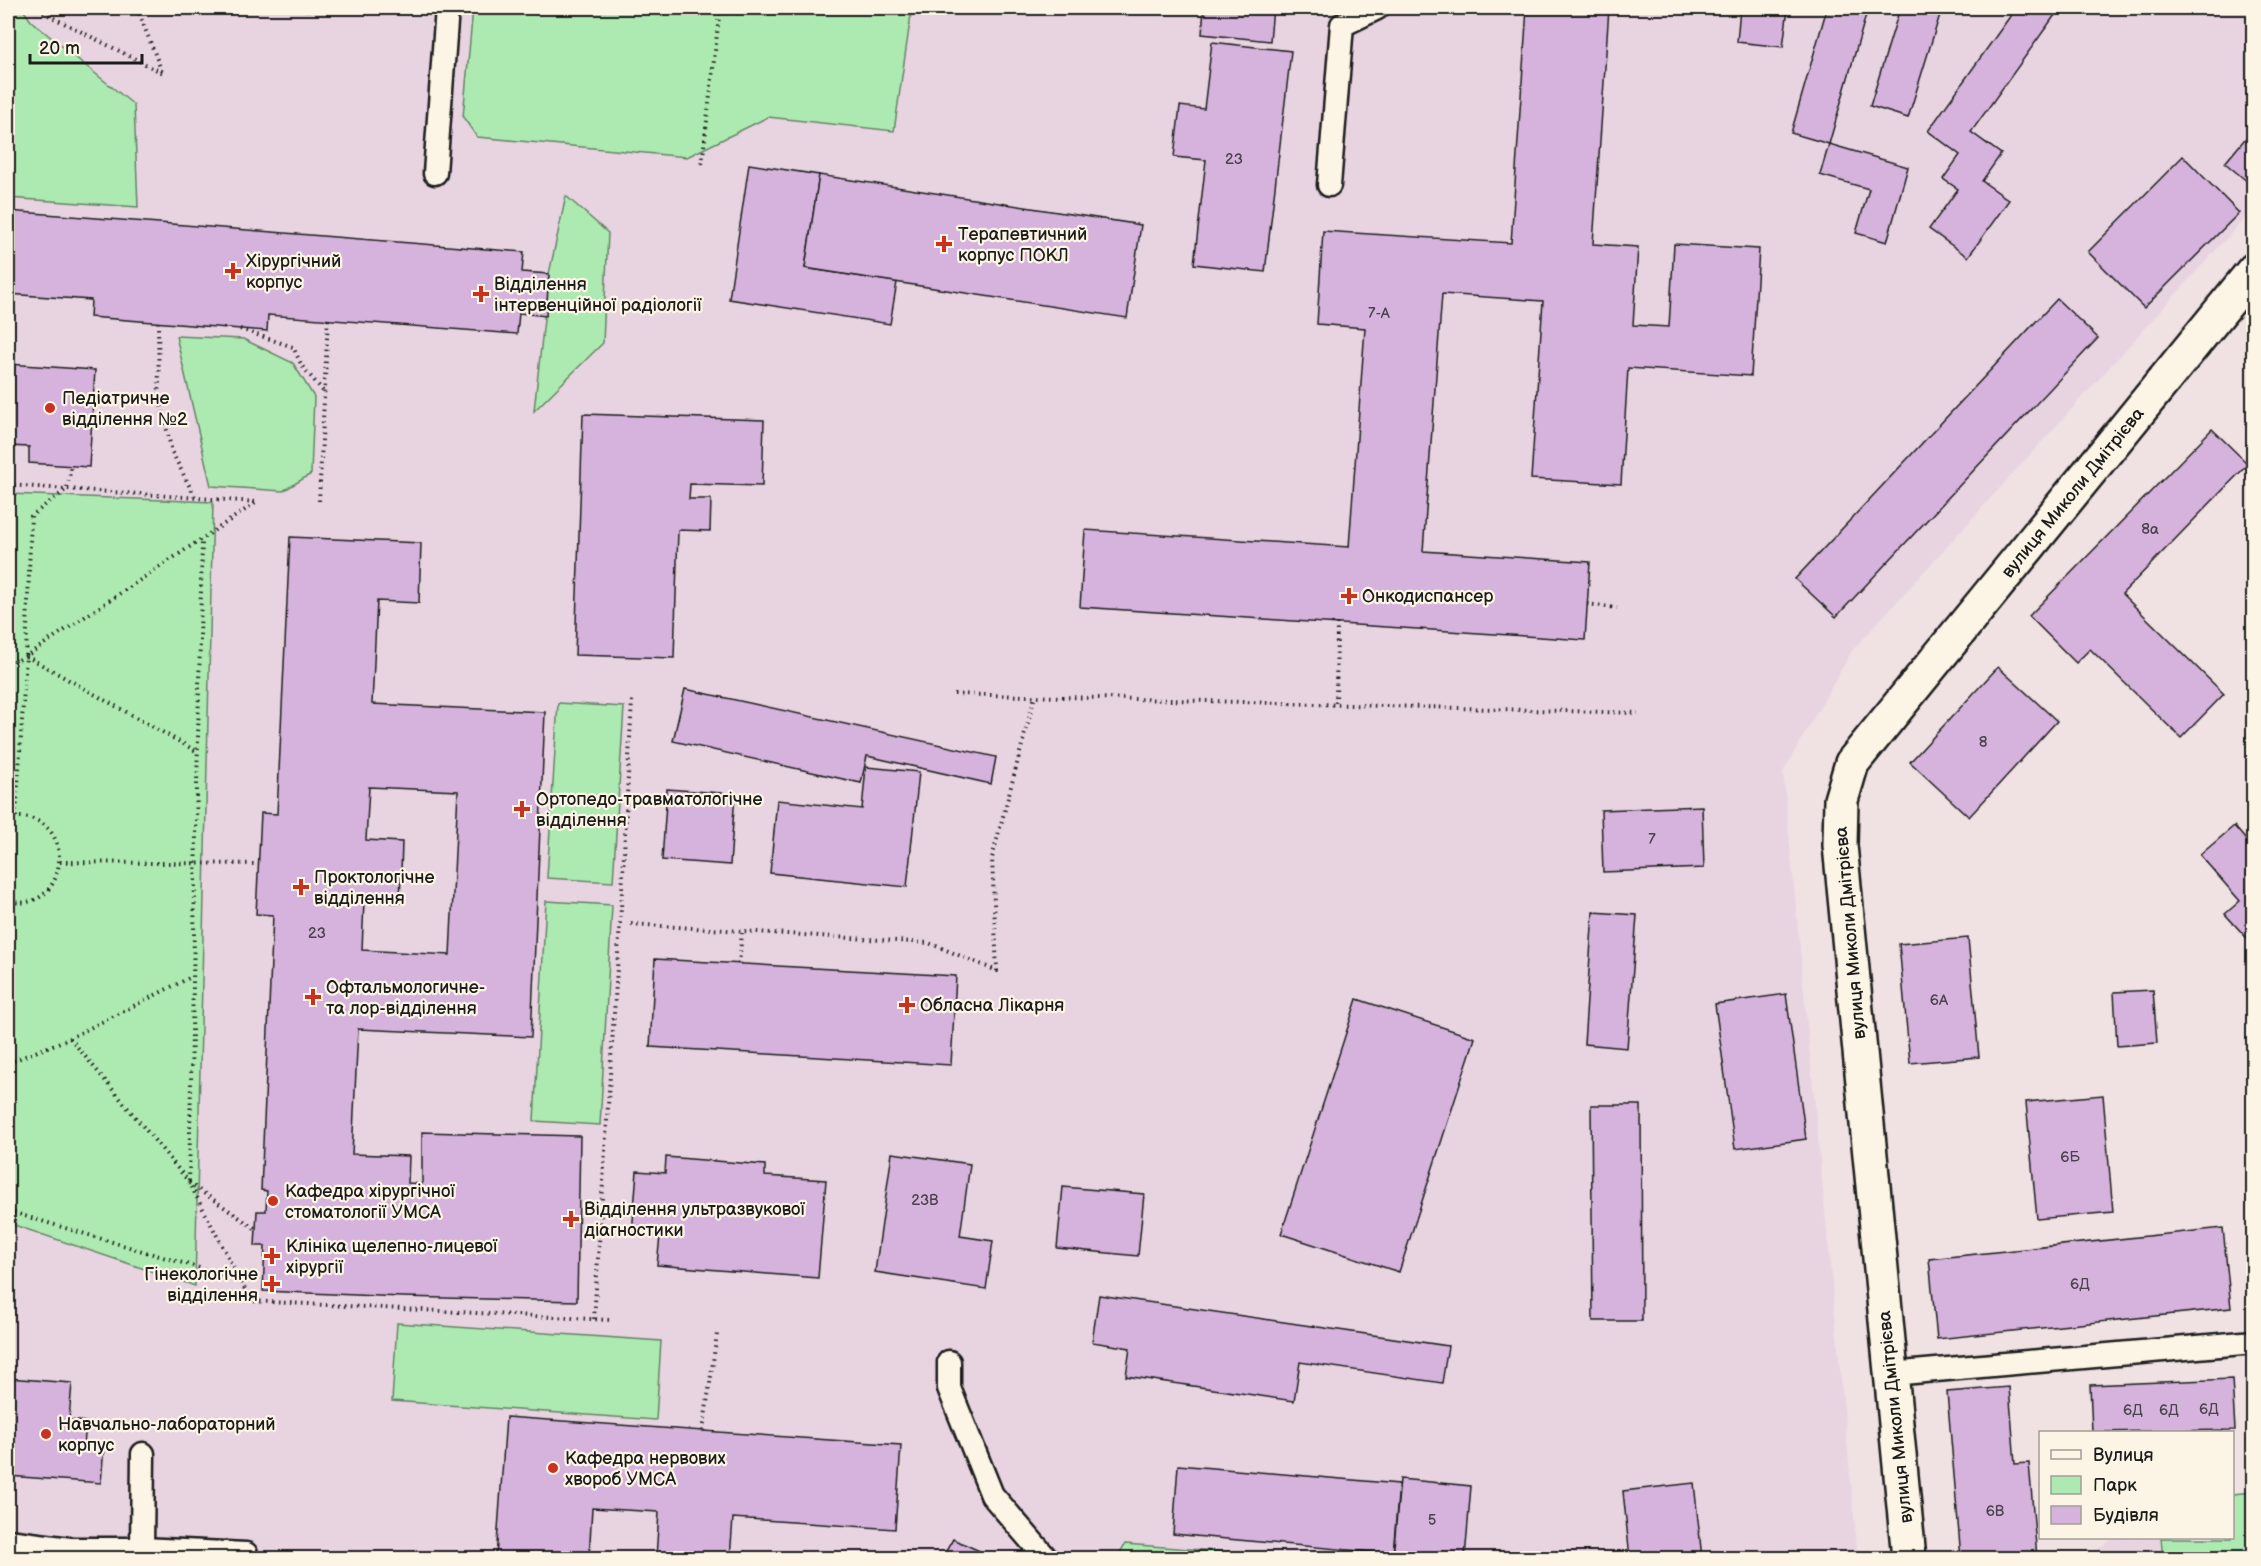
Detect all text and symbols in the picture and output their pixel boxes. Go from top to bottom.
scale bar [30,27,142,65]
text: 20 m [39,38,80,59]
house number: 23 [1225,150,1243,169]
place label: Терапевтичний корпус ПОКЛ [958,224,1087,266]
marker: Терапевтичний корпус ПОКЛ [935,235,953,253]
place label: Хірургічний корпус [246,251,341,293]
marker: Хірургічний корпус [224,262,242,280]
place label: Відділення інтервенційної радіології [494,274,702,316]
marker: Відділення інтервенційної радіології [472,285,490,303]
house number: 7-А [1368,304,1391,323]
place label: Педіатричне відділення №2 [62,388,188,430]
marker: Педіатричне відділення №2 [43,401,57,415]
street label: вулиця Миколи Дмітрієва [1997,403,2149,582]
house number: 8а [2141,520,2159,539]
place label: Онкодиспансер [1362,586,1493,607]
marker: Онкодиспансер [1340,587,1358,605]
house number: 8 [1979,733,1988,752]
place label: Ортопедо-травматологічне відділення [536,789,762,831]
marker: Ортопедо-травматологічне відділення [513,800,531,818]
street label: вулиця Миколи Дмітрієва [1831,825,1870,1040]
house number: 7 [1648,830,1656,849]
place label: Проктологічне відділення [314,867,434,909]
marker: Проктологічне відділення [292,878,310,896]
house number: 23 [308,924,326,943]
place label: Офтальмологичне- та лор-відділення [326,977,485,1019]
marker: Офтальмологичне- та лор-відділення [304,988,322,1006]
house number: 6А [1930,991,1949,1010]
place label: Обласна Лікарня [920,995,1064,1016]
marker: Обласна Лікарня [898,996,916,1014]
house number: 6Б [2060,1148,2080,1167]
place label: Кафедра хірургічної стоматології УМСА [285,1181,455,1223]
house number: 23В [911,1191,939,1210]
marker: Кафедра хірургічної стоматології УМСА [266,1194,280,1208]
place label: Відділення ультразвукової діагностики [584,1199,806,1241]
marker: Відділення ультразвукової діагностики [562,1210,580,1228]
place label: Клініка щелепно-лицевої хірургії [286,1236,498,1278]
marker: Клініка щелепно-лицевої хірургії [263,1247,281,1265]
place label: Гінекологічне відділення [144,1264,258,1306]
marker: Гінекологічне відділення [263,1275,281,1293]
house number: 6Д [2070,1275,2090,1294]
street label: вулиця Миколи Дмітрієва [1874,1309,1917,1524]
house number: 6Д [2199,1400,2219,1419]
house number: 6Д [2123,1401,2143,1420]
house number: 6Д [2159,1401,2179,1420]
place label: Навчально-лабораторний корпус [58,1414,276,1456]
marker: Навчально-лабораторний корпус [39,1427,53,1441]
legend [2039,1431,2234,1539]
text: Вулиця [2093,1445,2154,1466]
place label: Кафедра нервових хвороб УМСА [565,1448,726,1490]
marker: Кафедра нервових хвороб УМСА [546,1461,560,1475]
text: Парк [2093,1475,2137,1496]
house number: 6В [1986,1502,2005,1521]
text: Будівля [2093,1505,2159,1526]
house number: 5 [1428,1511,1436,1530]

